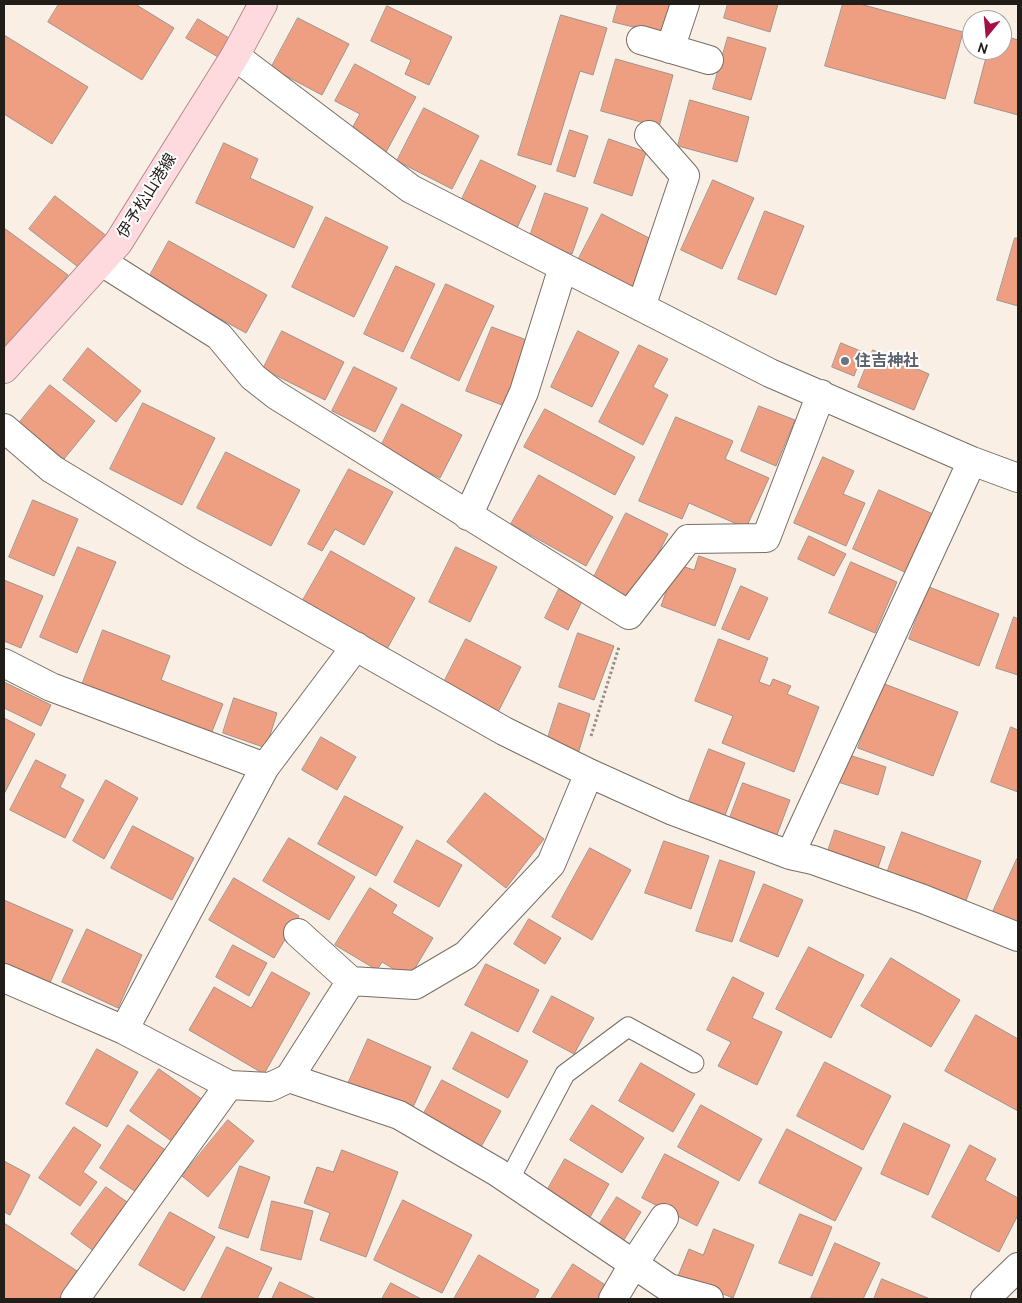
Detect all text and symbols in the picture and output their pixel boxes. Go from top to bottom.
north arrow [962,10,1012,60]
text: N [976,38,990,58]
street label: 伊予松山港線 [113,150,181,242]
place label: 住吉神社 [855,351,919,371]
marker: 住吉神社 [839,355,851,367]

